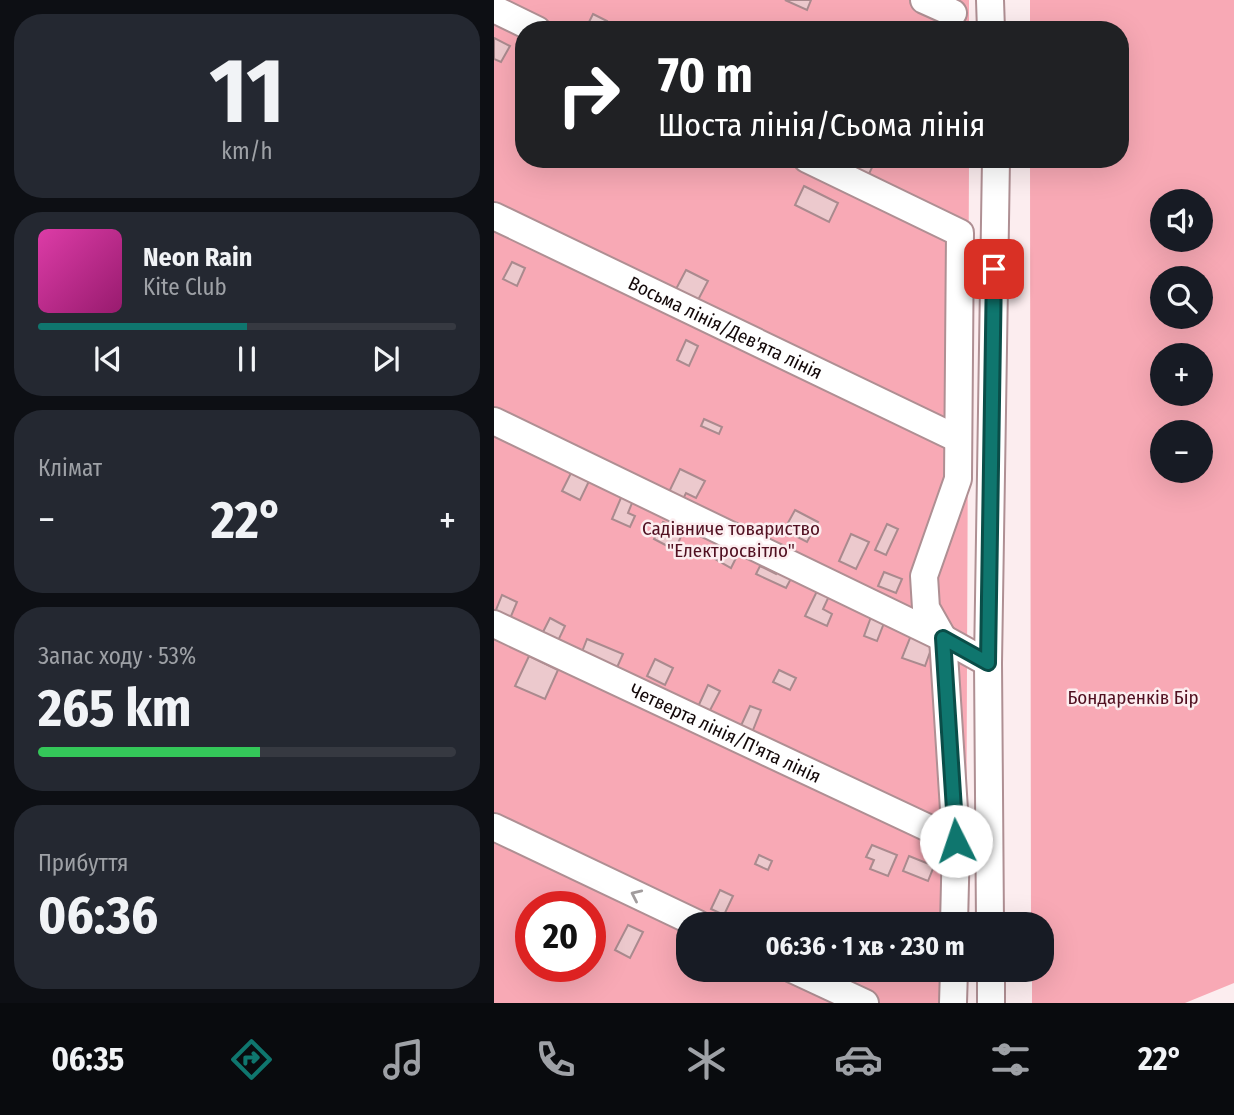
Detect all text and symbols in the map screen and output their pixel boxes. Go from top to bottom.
text: 11 [209,37,285,146]
text: 70 m [658,46,753,105]
icon: right [543,49,634,140]
text: Шоста лінія/Сьома лінія [658,106,985,144]
text: km/h [221,137,273,165]
map controls [1150,189,1213,483]
button: sound [1150,189,1213,252]
pin [964,239,1024,299]
text: Neon Rain [143,242,252,273]
icon: arrive [975,250,1013,288]
button: search [1150,266,1213,329]
street label: Восьма лінія/Дев'ята лінія [625,271,826,384]
text: Kite Club [143,273,227,301]
icon: previous [89,340,127,378]
icon: pause [228,340,266,378]
icon: next [367,340,405,378]
button: + [1150,343,1213,406]
button: − [1150,420,1213,483]
text: Клімат [38,454,102,482]
text: 22° [211,489,283,552]
text: − [38,497,55,543]
text: + [439,497,456,543]
park label: Садівниче товариство "Електросвітло" [642,517,820,562]
text: Запас ходу · 53% [38,642,196,670]
text: 265 km [38,677,192,740]
street label: Четверта лінія/П'ята лінія [626,678,825,788]
park label: Бондаренків Бір [1067,686,1199,709]
position arrow [919,804,993,878]
text: Прибуття [38,849,128,877]
text: 06:36 [38,884,158,947]
one-way arrow [631,889,643,903]
speed limit sign: 20 [515,891,606,982]
text: 06:36 · 1 хв · 230 m [765,931,965,962]
icon: directions [227,1035,276,1084]
icon: music [379,1035,428,1084]
icon: phone [531,1035,580,1084]
icon: climate [682,1035,731,1084]
icon: car [834,1035,883,1084]
icon: filters [986,1035,1035,1084]
text: 06:35 [51,1040,124,1078]
text: 22° [1138,1040,1182,1078]

